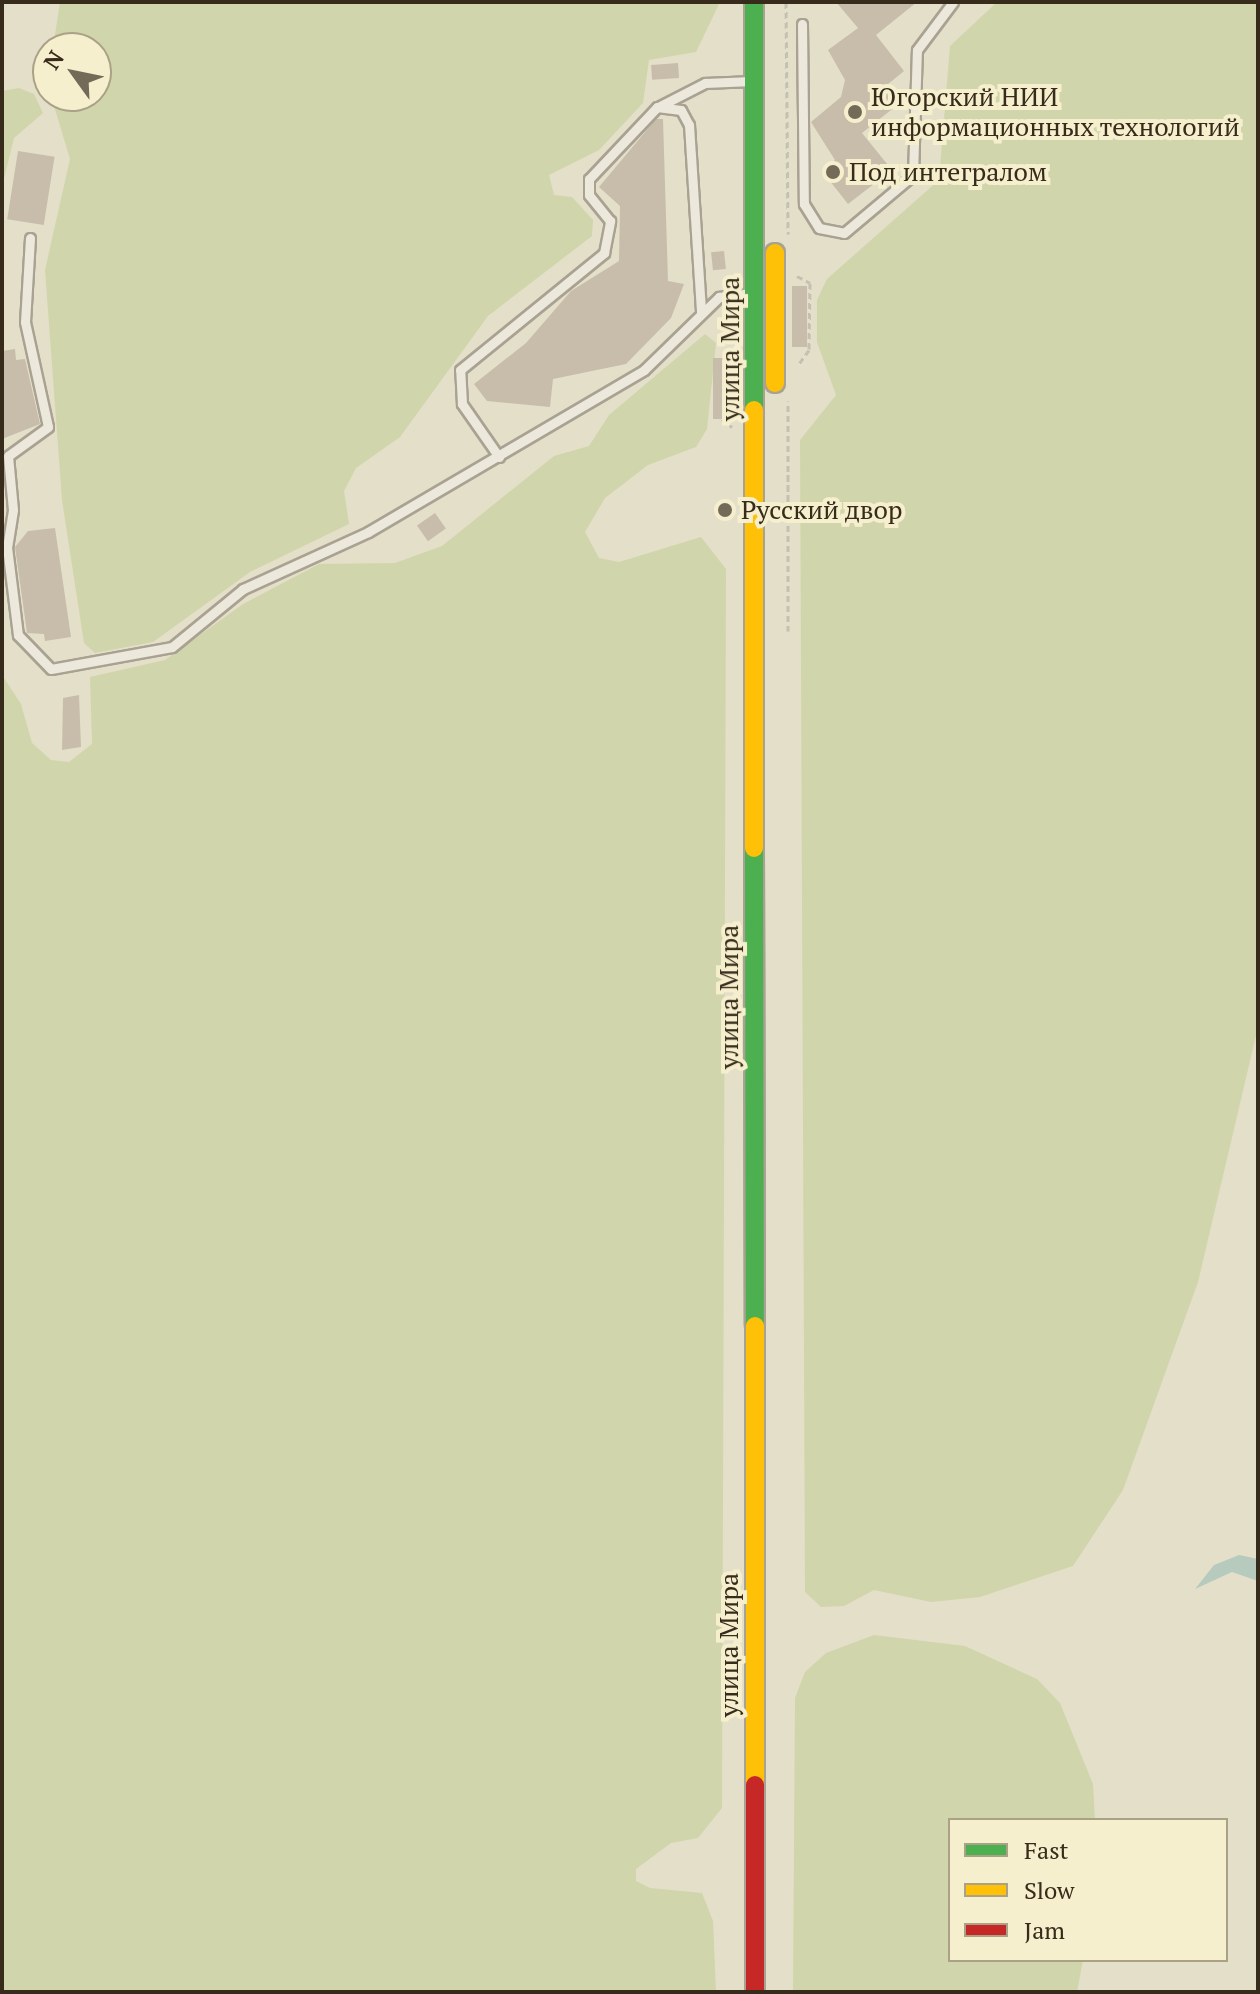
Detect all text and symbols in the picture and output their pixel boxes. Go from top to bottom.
north arrow [32,32,112,112]
text: N [36,45,70,75]
place label: Югорский НИИ информационных технологий [871,81,1240,142]
marker: Югорский НИИ информационных технологий [846,103,864,121]
place label: Под интегралом [849,156,1047,188]
marker: Под интегралом [824,163,842,181]
street label: улица Мира [714,277,746,421]
place label: Русский двор [741,494,903,526]
marker: Русский двор [716,501,734,519]
street label: улица Мира [713,925,745,1069]
street label: улица Мира [713,1573,745,1717]
legend [948,1818,1228,1962]
text: Fast [1024,1834,1068,1866]
text: Slow [1024,1874,1075,1906]
text: Jam [1024,1914,1065,1946]

